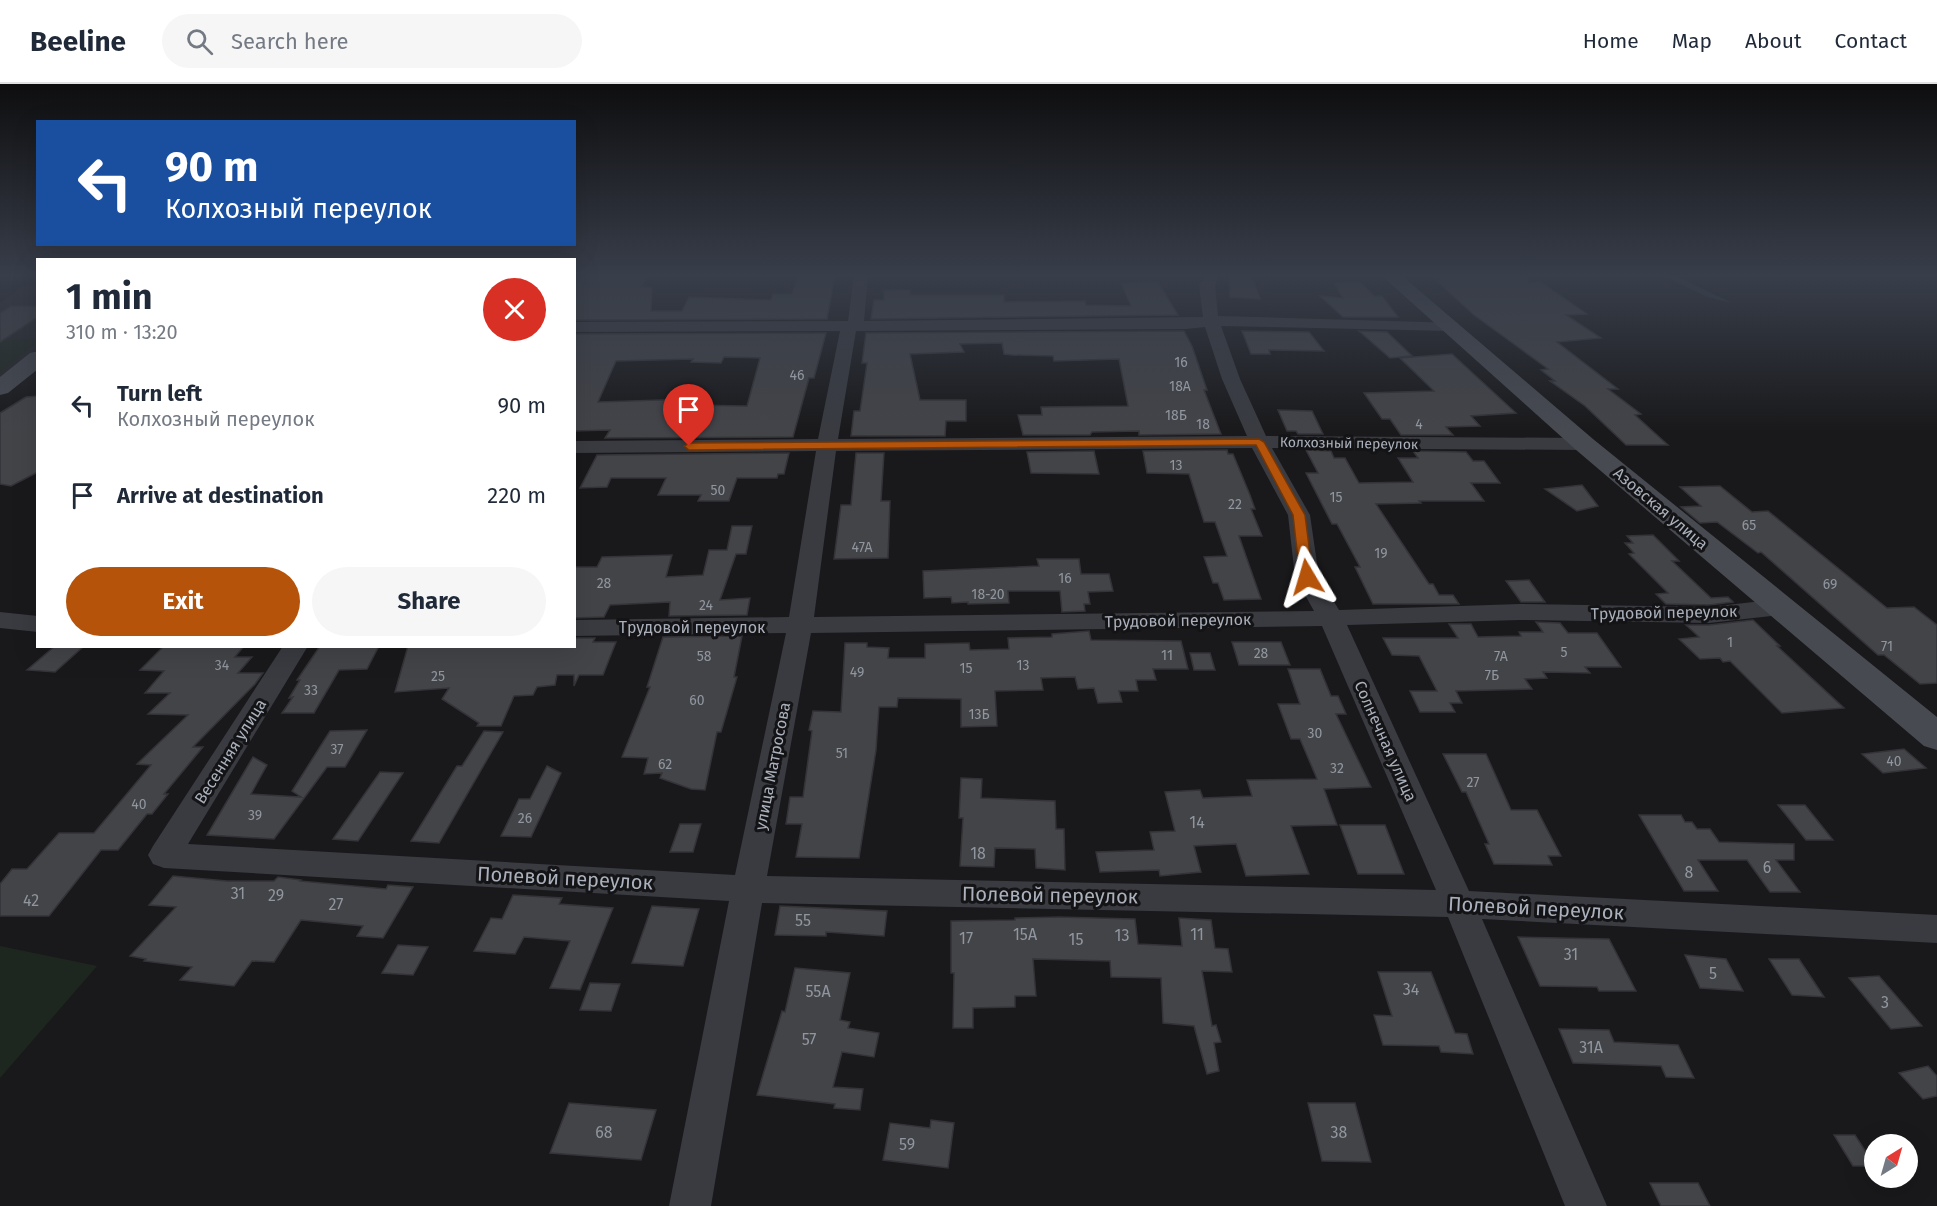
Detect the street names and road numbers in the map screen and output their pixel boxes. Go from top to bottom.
street label: Колхозный переулок [1280,434,1419,453]
street label: Азовская улица [1610,463,1712,553]
street label: Трудовой переулок [1591,602,1738,623]
street label: Трудовой переулок [1105,610,1252,631]
street label: Трудовой переулок [619,618,766,637]
street label: Солнечная улица [1350,678,1421,804]
street label: Весенняя улица [191,695,270,807]
street label: улица Матросова [751,700,794,832]
street label: Полевой переулок [476,861,654,895]
street label: Полевой переулок [962,881,1139,909]
street label: Полевой переулок [1447,891,1625,925]

